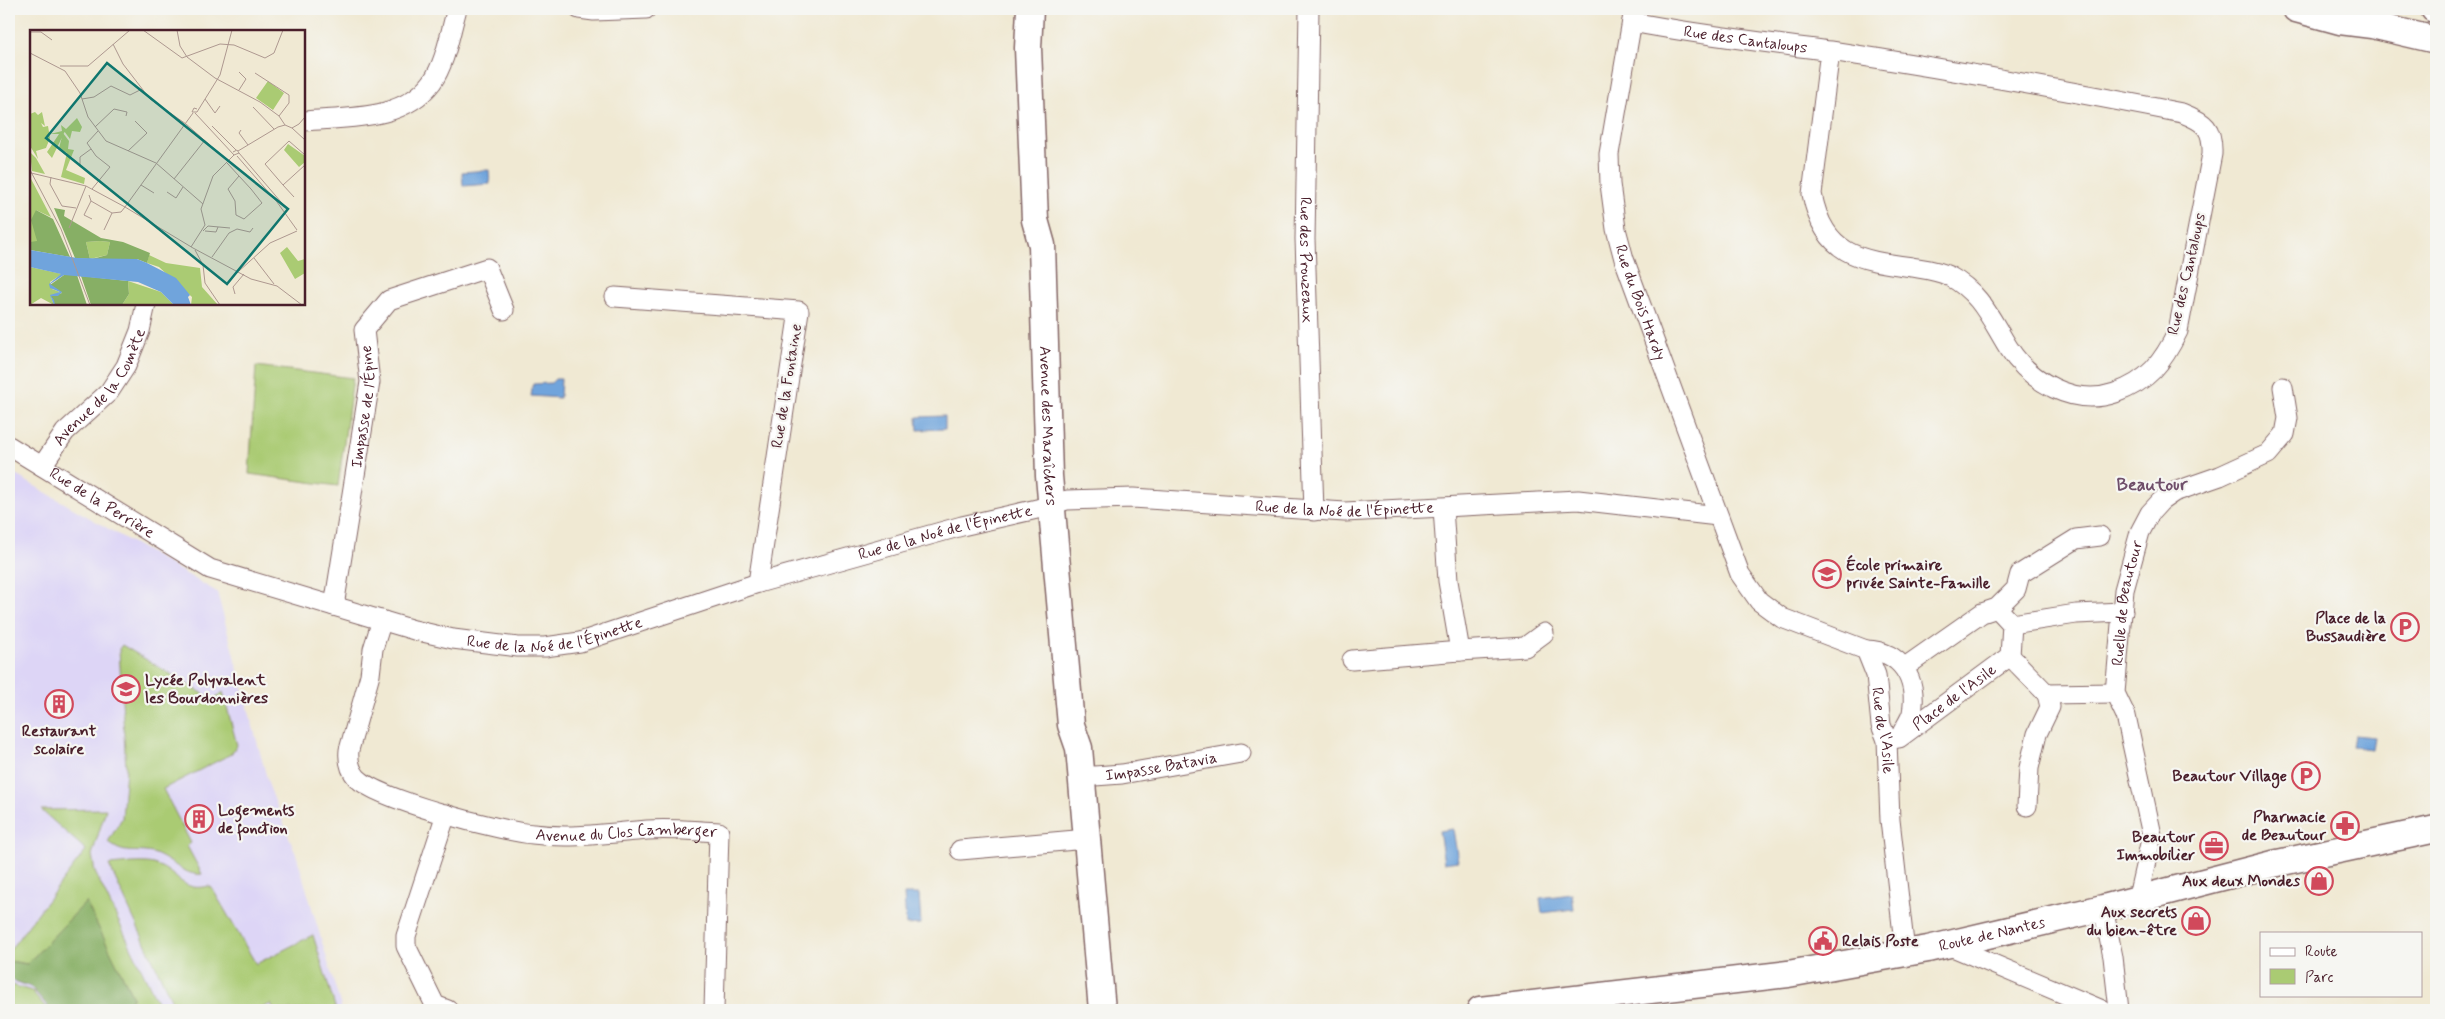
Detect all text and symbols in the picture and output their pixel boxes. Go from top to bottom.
street label: Rue des Cantaloups [1682,21,1809,58]
inset map [30,30,305,305]
street label: Rue des Prouzeaux [1294,197,1318,323]
street label: Rue des Cantaloups [2163,211,2211,337]
street label: Rue du Bois Hardy [1610,242,1671,363]
street label: Rue de la Fontaine [767,322,807,450]
street label: Avenue de la Comète [48,325,151,450]
street label: Impasse de l'Épine [346,344,381,469]
street label: Avenue des Maraîchers [1035,345,1062,507]
street label: Rue de la Perrière [45,463,159,543]
district label: Beautour [2117,473,2188,497]
street label: Rue de la Noé de l'Épinette [1255,496,1434,523]
street label: Rue de la Noé de l'Épinette [856,500,1034,565]
street label: Ruelle de Beautour [2107,538,2148,667]
place label: École primaire privée Sainte-Famille [1846,554,1991,594]
school or university icon: École primaire privée Sainte-Famille [1812,559,1842,589]
place label: Place de la Bussaudière [2306,608,2386,647]
street label: Rue de la Noé de l'Épinette [466,612,645,658]
parking icon: Place de la Bussaudière [2390,612,2420,642]
street label: Place de l'Asile [1908,659,2001,735]
place label: Lycée Polyvalent les Bourdonnières [145,670,268,709]
school or university icon: Lycée Polyvalent les Bourdonnières [111,674,141,704]
street label: Rue de l'Asile [1867,686,1899,775]
building icon: Restaurant scolaire [44,689,74,719]
place label: Restaurant scolaire [22,721,97,760]
street label: Impasse Batavia [1105,747,1219,786]
parking icon: Beautour Village [2291,761,2321,791]
place label: Beautour Village [2172,766,2287,789]
place label: Logements de fonction [218,800,295,841]
building icon: Logements de fonction [184,804,214,834]
place label: Pharmacie de Beautour [2242,807,2326,846]
pharmacy icon: Pharmacie de Beautour [2330,811,2360,841]
street label: Avenue du Clos Camberger [535,819,718,846]
place label: Beautour Immobilier [2117,827,2195,866]
office icon: Beautour Immobilier [2199,831,2229,861]
shop icon: Aux deux Mondes [2304,866,2334,896]
place label: Aux deux Mondes [2182,871,2301,892]
place label: Aux secrets du bien-être [2087,902,2178,941]
shop icon: Aux secrets du bien-être [2181,906,2211,936]
street label: Route de Nantes [1937,911,2047,957]
public building icon: Relais Poste [1808,926,1838,956]
place label: Relais Poste [1842,931,1919,952]
legend [2260,932,2422,996]
text: Route [2305,942,2338,962]
text: Parc [2305,968,2333,988]

